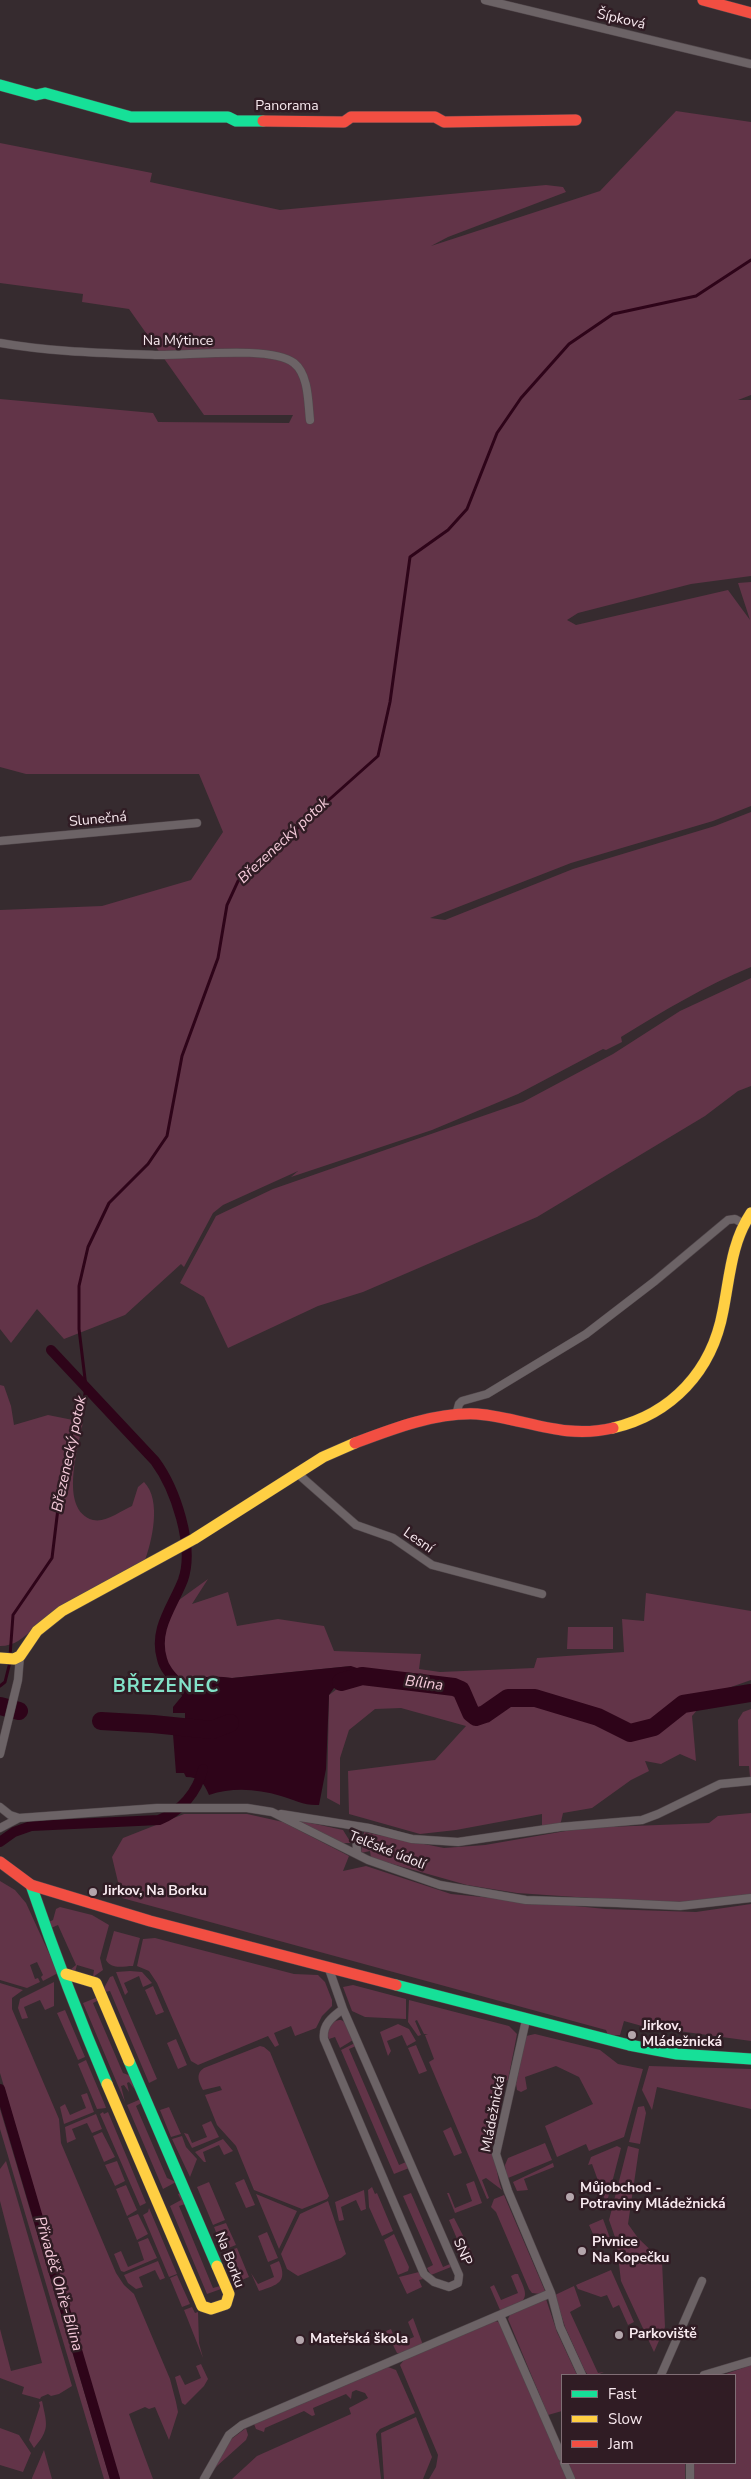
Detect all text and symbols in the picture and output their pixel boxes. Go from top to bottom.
street label: Šípková [595,6,647,34]
street label: Panorama [255,99,319,115]
street label: Na Mýtince [143,334,213,350]
water label: Březenecký potok [235,794,333,888]
street label: Slunečná [68,809,128,831]
water label: Březenecký potok [49,1394,91,1514]
street label: Lesní [400,1525,436,1557]
water label: Bílina [404,1673,444,1695]
district label: BŘEZENEC [112,1676,220,1698]
street label: Telčské údolí [346,1828,428,1874]
place label: Jirkov, Na Borku [103,1884,207,1900]
marker: Jirkov, Na Borku [87,1886,99,1898]
place label: Jirkov, Mládežnická [642,2019,722,2052]
marker: Jirkov, Mládežnická [626,2029,638,2041]
street label: Mládežnická [478,2074,510,2154]
place label: Můjobchod - Potraviny Mládežnická [580,2181,726,2214]
marker: Můjobchod - Potraviny Mládežnická [564,2191,576,2203]
water label: Přivaděč Ohře-Bílina [30,2215,86,2353]
street label: Na Borku [211,2230,247,2290]
place label: Pivnice Na Kopečku [592,2235,669,2268]
street label: SNP [449,2236,475,2268]
marker: Pivnice Na Kopečku [576,2245,588,2257]
place label: Parkoviště [629,2327,697,2343]
marker: Parkoviště [613,2329,625,2341]
place label: Mateřská škola [310,2332,408,2348]
marker: Mateřská škola [294,2334,306,2346]
legend [561,2374,736,2464]
text: Fast [608,2384,636,2404]
text: Slow [608,2409,642,2429]
text: Jam [608,2434,634,2454]

